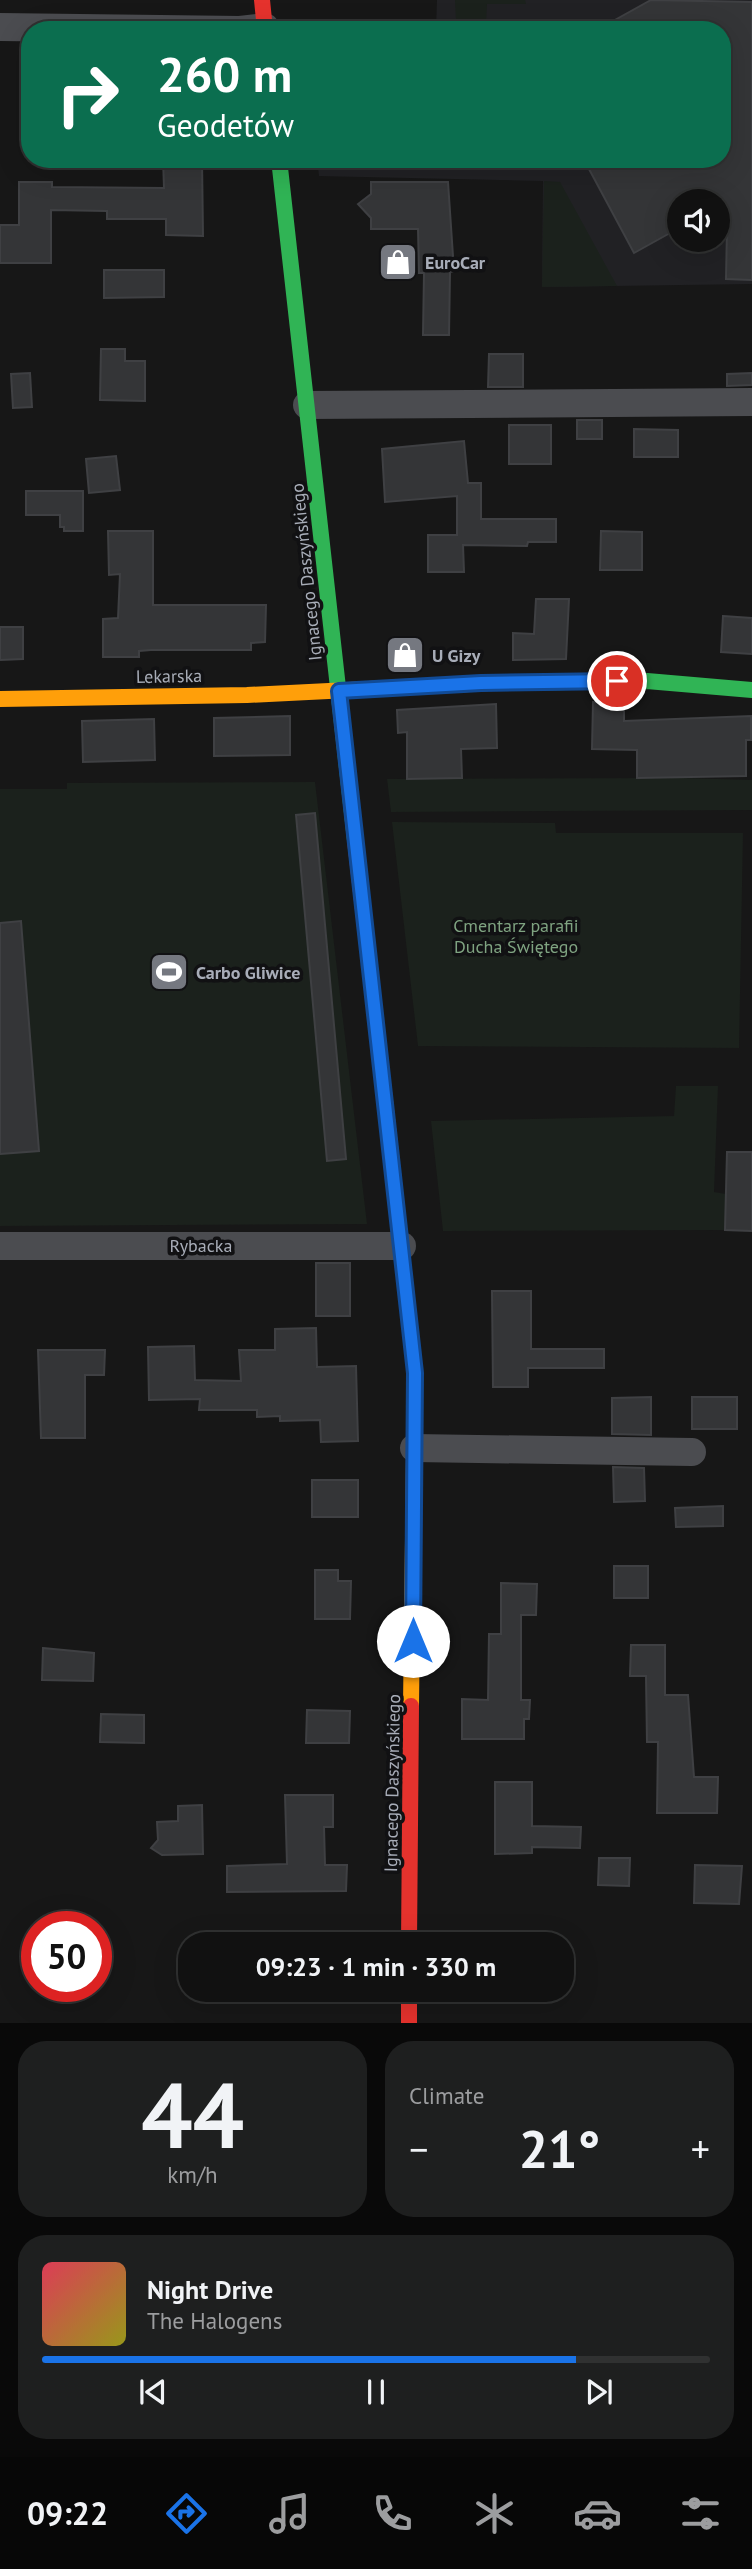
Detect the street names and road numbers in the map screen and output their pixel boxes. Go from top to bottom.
street label: Ignacego Daszyńskiego [285,482,327,662]
street label: Lekarska [136,664,202,688]
street label: Rybacka [170,1234,232,1257]
street label: Ignacego Daszyńskiego [379,1694,405,1872]

